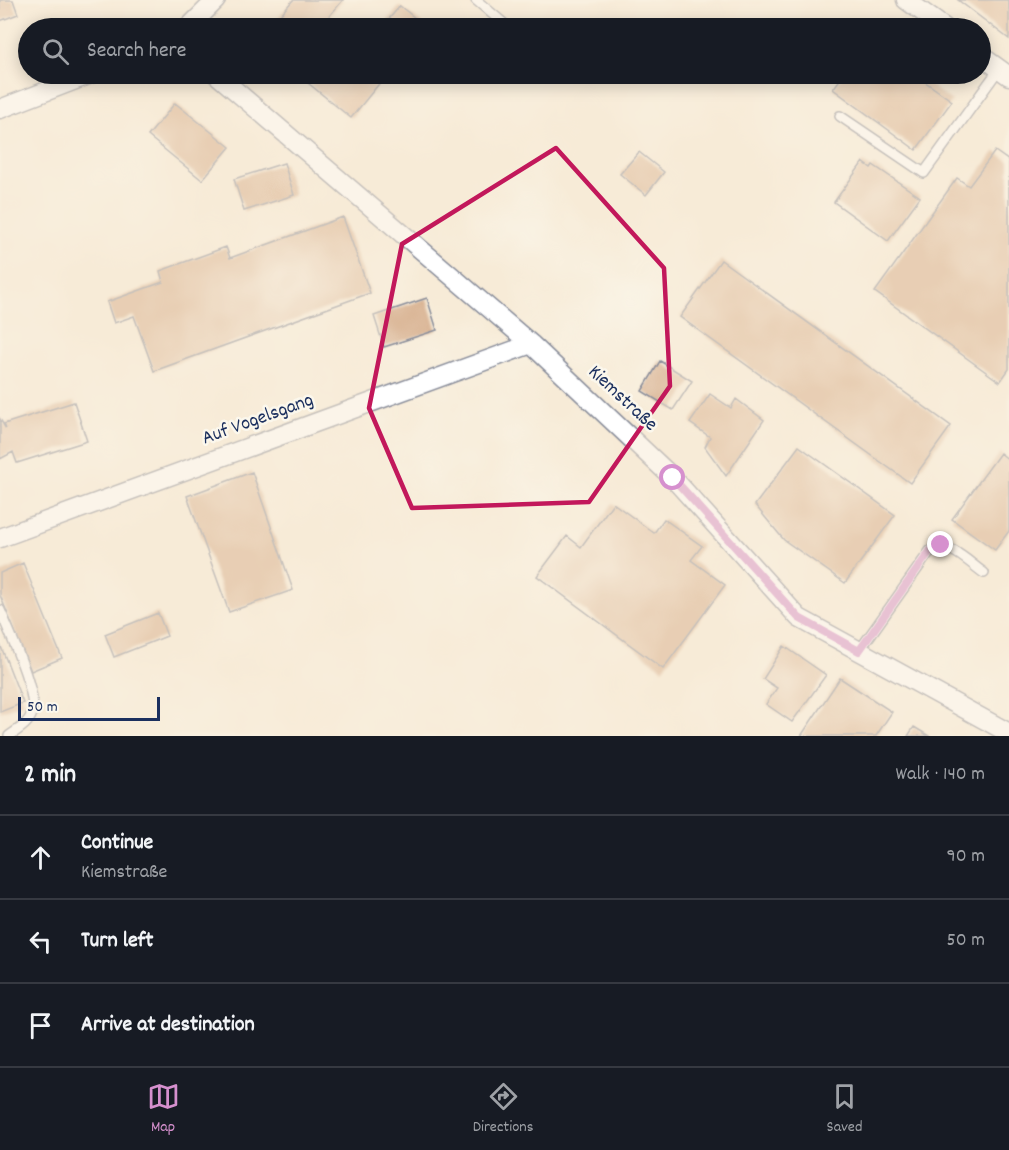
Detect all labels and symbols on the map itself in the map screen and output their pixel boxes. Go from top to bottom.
street label: Kiemstraße [581,359,663,439]
street label: Auf Vogelsgang [198,387,318,453]
route start [659,464,685,490]
route end [927,531,953,557]
scale bar [18,694,160,722]

